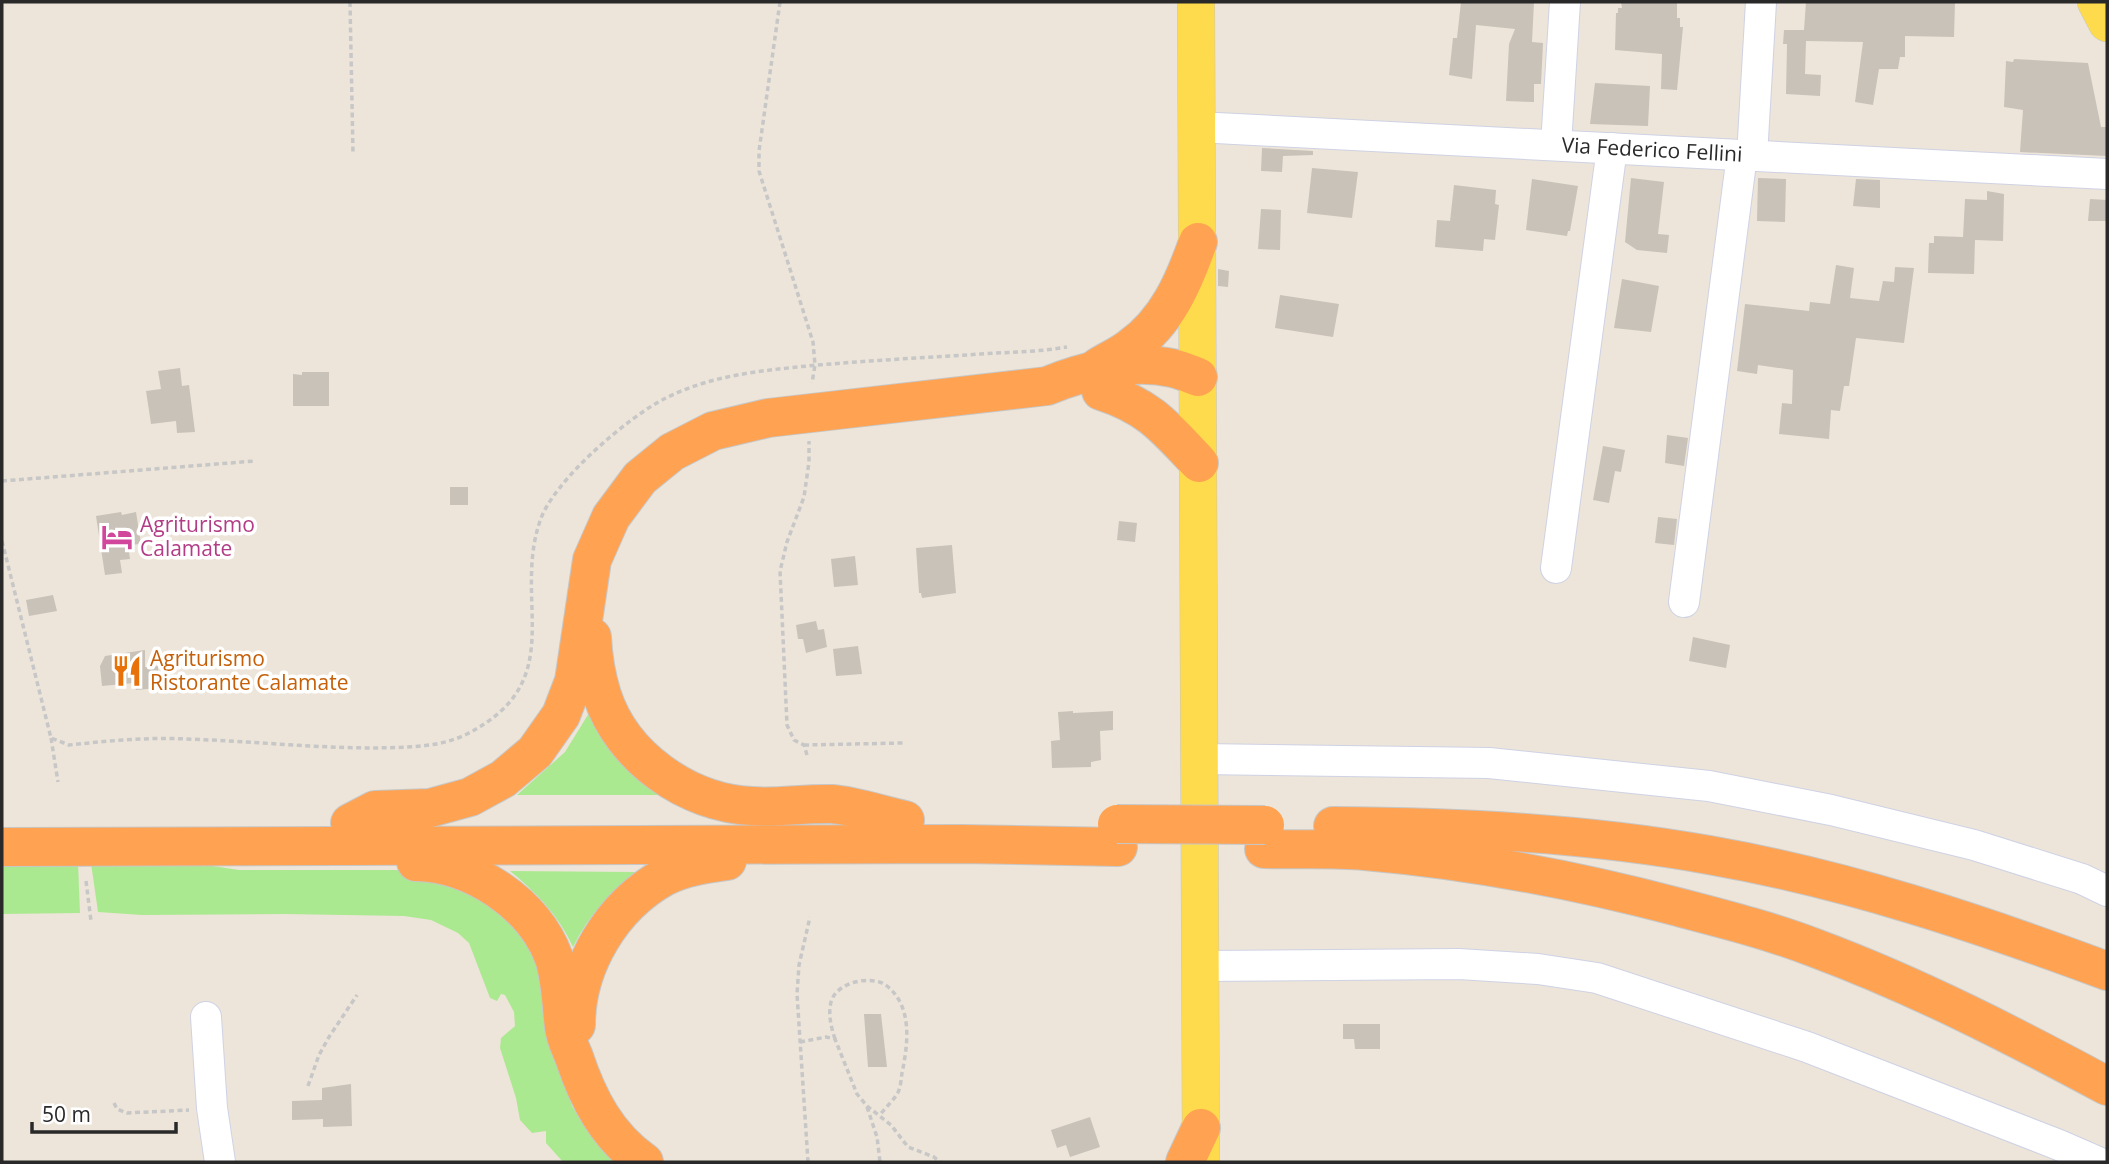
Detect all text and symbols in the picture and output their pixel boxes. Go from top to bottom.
street label: Via Federico Fellini [1561,130,1743,168]
place label: Agriturismo Calamate [140,510,255,562]
hotel icon: Agriturismo Calamate [100,520,134,554]
place label: Agriturismo Ristorante Calamate [150,644,349,696]
restaurant icon: Agriturismo Ristorante Calamate [110,654,144,688]
scale bar [32,1090,175,1134]
text: 50 m [42,1100,91,1128]

